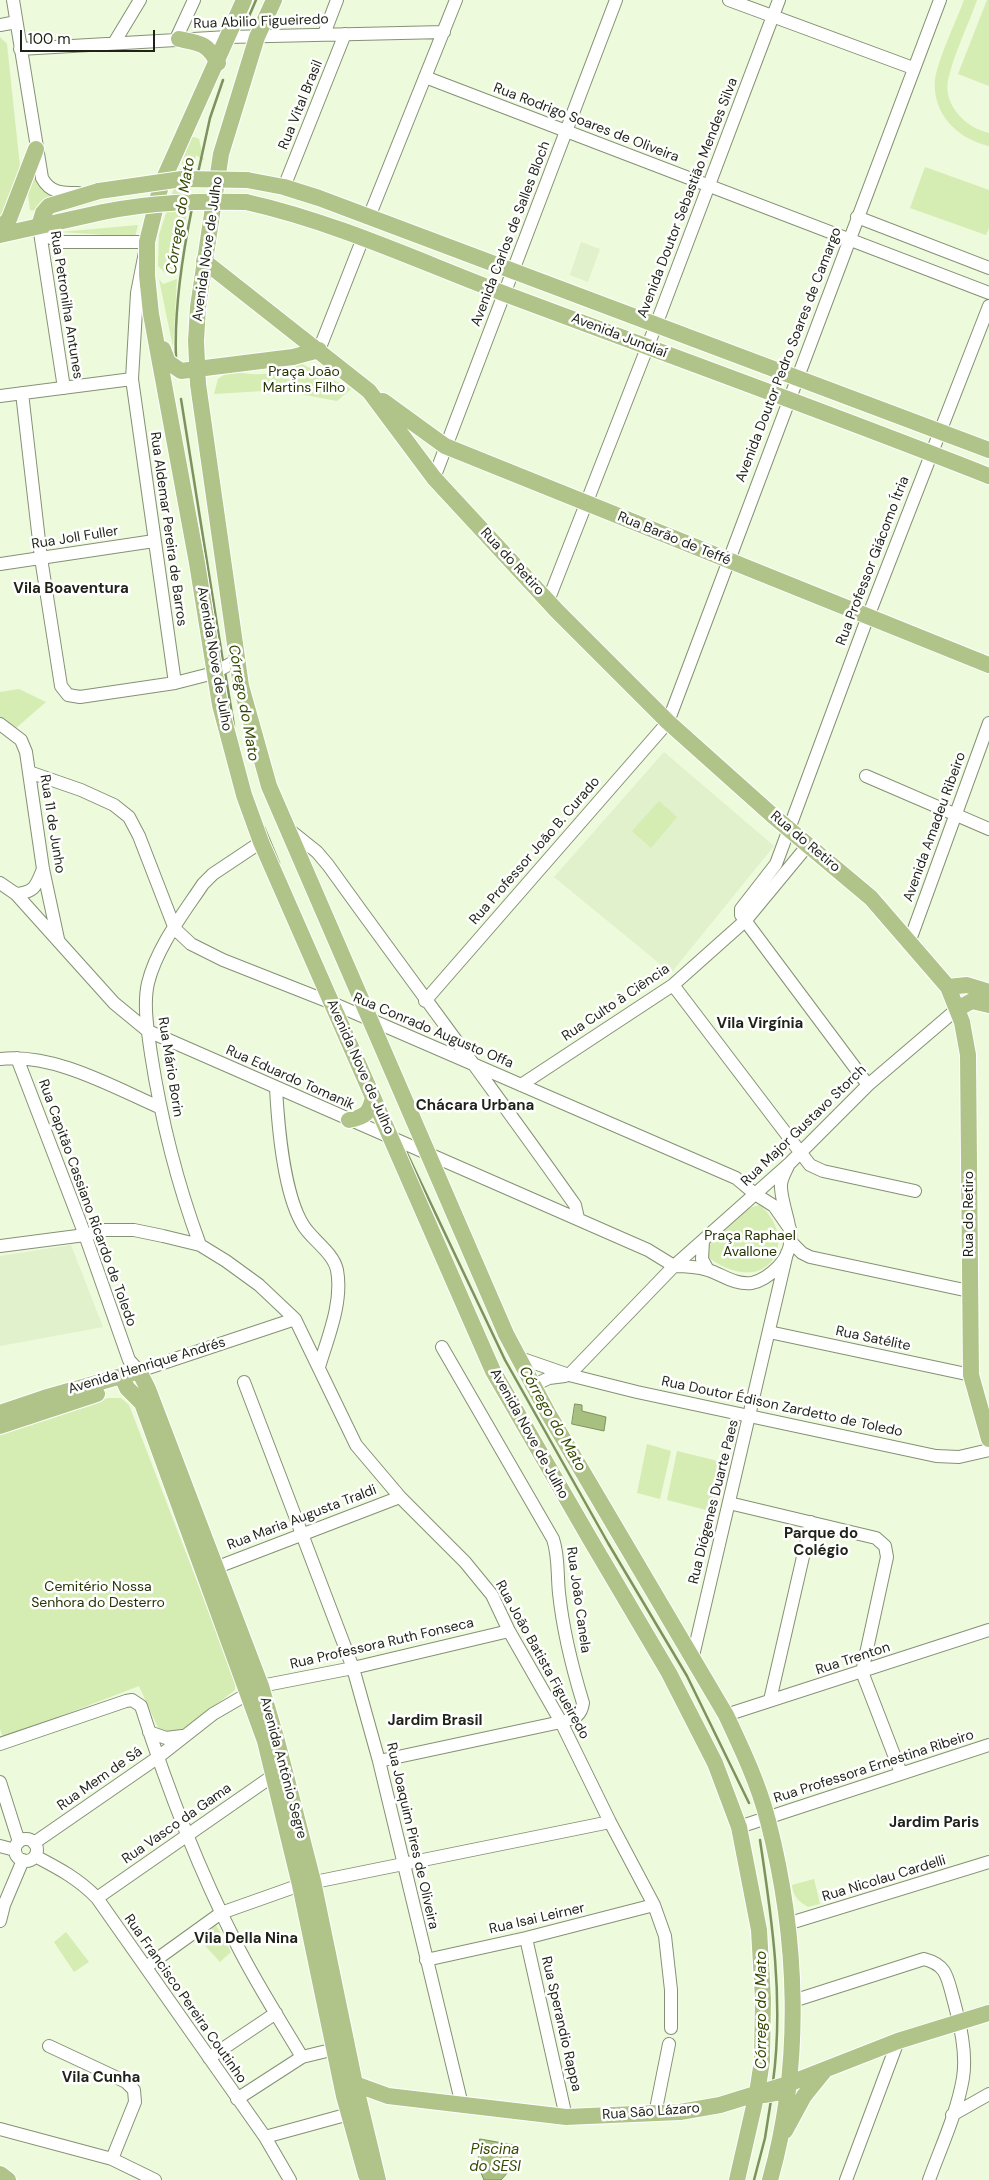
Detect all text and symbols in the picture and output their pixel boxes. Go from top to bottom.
street label: Rua Abilio Figueiredo [193,11,329,33]
scale bar [22,20,158,52]
text: 100 m [28,29,71,49]
street label: Rua Vital Brasil [275,58,327,152]
street label: Avenida Doutor Sebastião Mendes Silva [634,76,742,320]
street label: Rua Rodrigo Soares de Oliveira [491,80,681,166]
street label: Avenida Carlos de Salles Bloch [468,139,554,329]
water label: Córrego do Mato [163,156,199,276]
street label: Avenida Nove de Julho [189,175,227,323]
street label: Avenida Doutor Pedro Soares de Camargo [732,225,846,485]
street label: Rua Petronilha Antunes [46,230,86,380]
street label: Avenida Jundiaí [569,310,669,362]
park label: Praça João Martins Filho [263,364,345,397]
street label: Rua Aldemar Pereira de Barros [146,431,190,627]
street label: Rua Professor Giácomo Ítria [833,474,913,648]
street label: Rua Barão de Teffé [615,509,733,569]
street label: Rua Joll Fuller [30,523,120,553]
street label: Rua do Retiro [476,525,548,599]
district label: Vila Boaventura [13,580,129,598]
street label: Avenida Nove de Julho [193,585,235,733]
water label: Córrego do Mato [224,643,262,763]
street label: Avenida Amadeu Ribeiro [900,750,970,904]
street label: Rua 11 de Junho [36,773,68,875]
street label: Rua Professor João B. Curado [466,774,604,928]
street label: Rua do Retiro [767,808,843,876]
street label: Rua Culto à Ciência [559,961,673,1045]
street label: Rua Conrado Augusto Offa [350,990,516,1072]
street label: Avenida Nove de Julho [323,997,397,1137]
district label: Vila Virgínia [717,1015,803,1033]
street label: Rua Mário Borin [154,1016,186,1118]
street label: Rua Eduardo Tomanik [223,1042,357,1114]
street label: Rua Major Gustavo Storch [738,1062,870,1190]
street label: Rua Capitão Cassiano Ricardo de Toledo [34,1077,140,1329]
district label: Chácara Urbana [416,1097,534,1115]
street label: Rua do Retiro [961,1171,977,1257]
park label: Praça Raphael Avallone [704,1228,796,1260]
street label: Rua Satélite [834,1323,912,1355]
street label: Avenida Henrique Andrés [66,1334,228,1398]
water label: Córrego do Mato [515,1363,589,1475]
street label: Avenida Nove de Julho [486,1366,572,1502]
street label: Rua Doutor Édison Zardetto de Toledo [660,1373,904,1441]
street label: Rua Diógenes Duarte Paes [685,1418,743,1586]
street label: Rua Maria Augusta Traldi [225,1482,379,1554]
district label: Parque do Colégio [784,1525,858,1560]
street label: Rua João Canela [562,1546,594,1654]
street label: Rua João Batista Figueiredo [491,1578,593,1742]
park label: Cemitério Nossa Senhora do Desterro [31,1579,165,1611]
street label: Rua Professora Ruth Fonseca [288,1615,476,1673]
street label: Rua Trenton [814,1639,892,1679]
street label: Avenida Antônio Segre [256,1695,310,1841]
district label: Jardim Brasil [387,1712,483,1730]
street label: Rua Professora Ernestina Ribeiro [772,1727,976,1807]
street label: Rua Joaquim Pires de Oliveira [382,1741,442,1931]
street label: Rua Mem de Sá [54,1743,146,1815]
street label: Rua Vasco da Gama [119,1780,235,1868]
district label: Jardim Paris [889,1814,979,1832]
street label: Rua Nicolau Cardelli [820,1852,948,1906]
street label: Rua Isai Leirner [488,1900,586,1938]
street label: Rua Francisco Pereira Coutinho [120,1911,250,2087]
district label: Vila Della Nina [194,1930,298,1948]
water label: Córrego do Mato [753,1951,771,2069]
street label: Rua Sperandio Rappa [537,1955,585,2093]
district label: Vila Cunha [62,2069,140,2087]
street label: Rua São Lázaro [602,2100,700,2124]
water label: Piscina do SESI [469,2141,521,2176]

